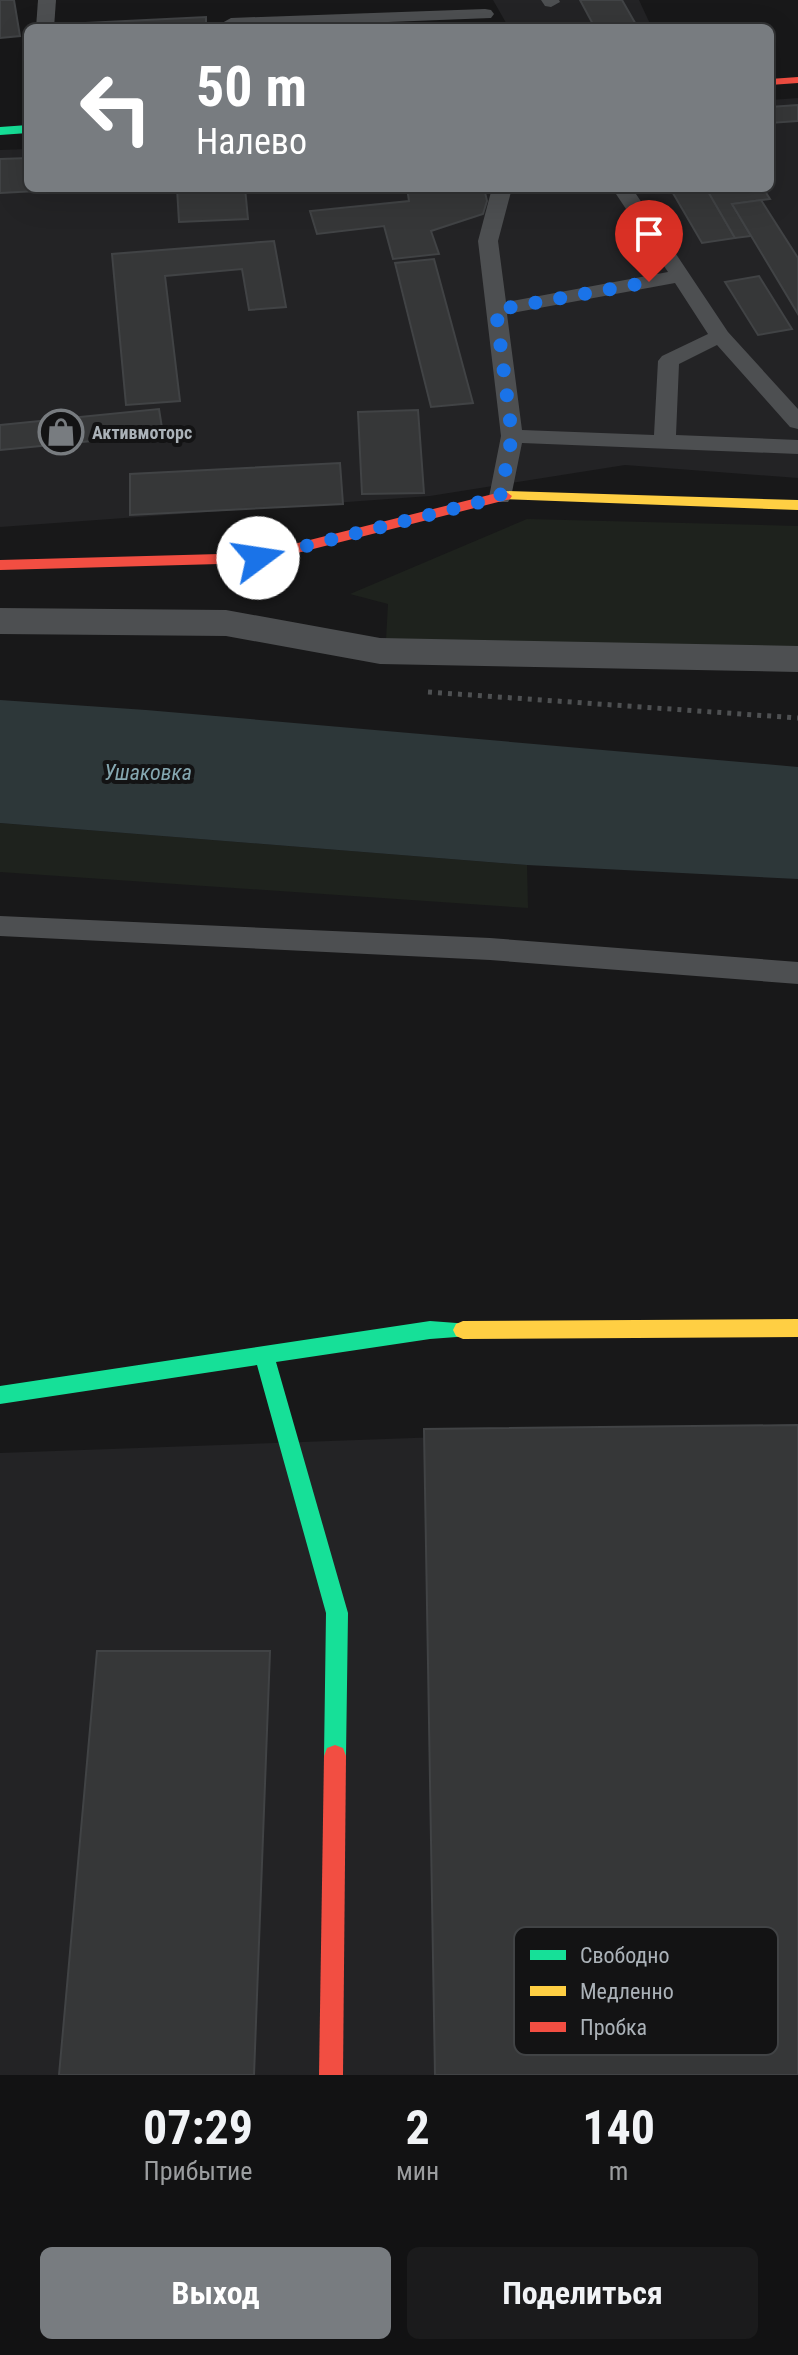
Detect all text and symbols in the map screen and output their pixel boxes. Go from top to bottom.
text: 50 m [196,54,307,120]
icon: left [64,56,168,160]
text: Налево [196,121,307,163]
pin [615,200,683,282]
icon: arrive [627,212,671,256]
shop icon: Активмоторс [37,408,85,456]
place label: Активмоторс [92,422,192,443]
position arrow [216,516,300,600]
water label: Ушаковка [104,760,192,785]
legend [514,1927,778,2055]
text: Свободно [580,1943,670,1968]
text: Медленно [580,1979,674,2004]
text: Пробка [580,2015,647,2040]
text: 07:29 [143,2099,253,2156]
text: 2 [406,2099,430,2156]
text: 140 [582,2099,655,2156]
text: Прибытие [144,2156,253,2186]
text: мин [396,2156,439,2186]
text: m [609,2156,628,2186]
button: Выход [40,2247,391,2339]
button: Поделиться [407,2247,758,2339]

